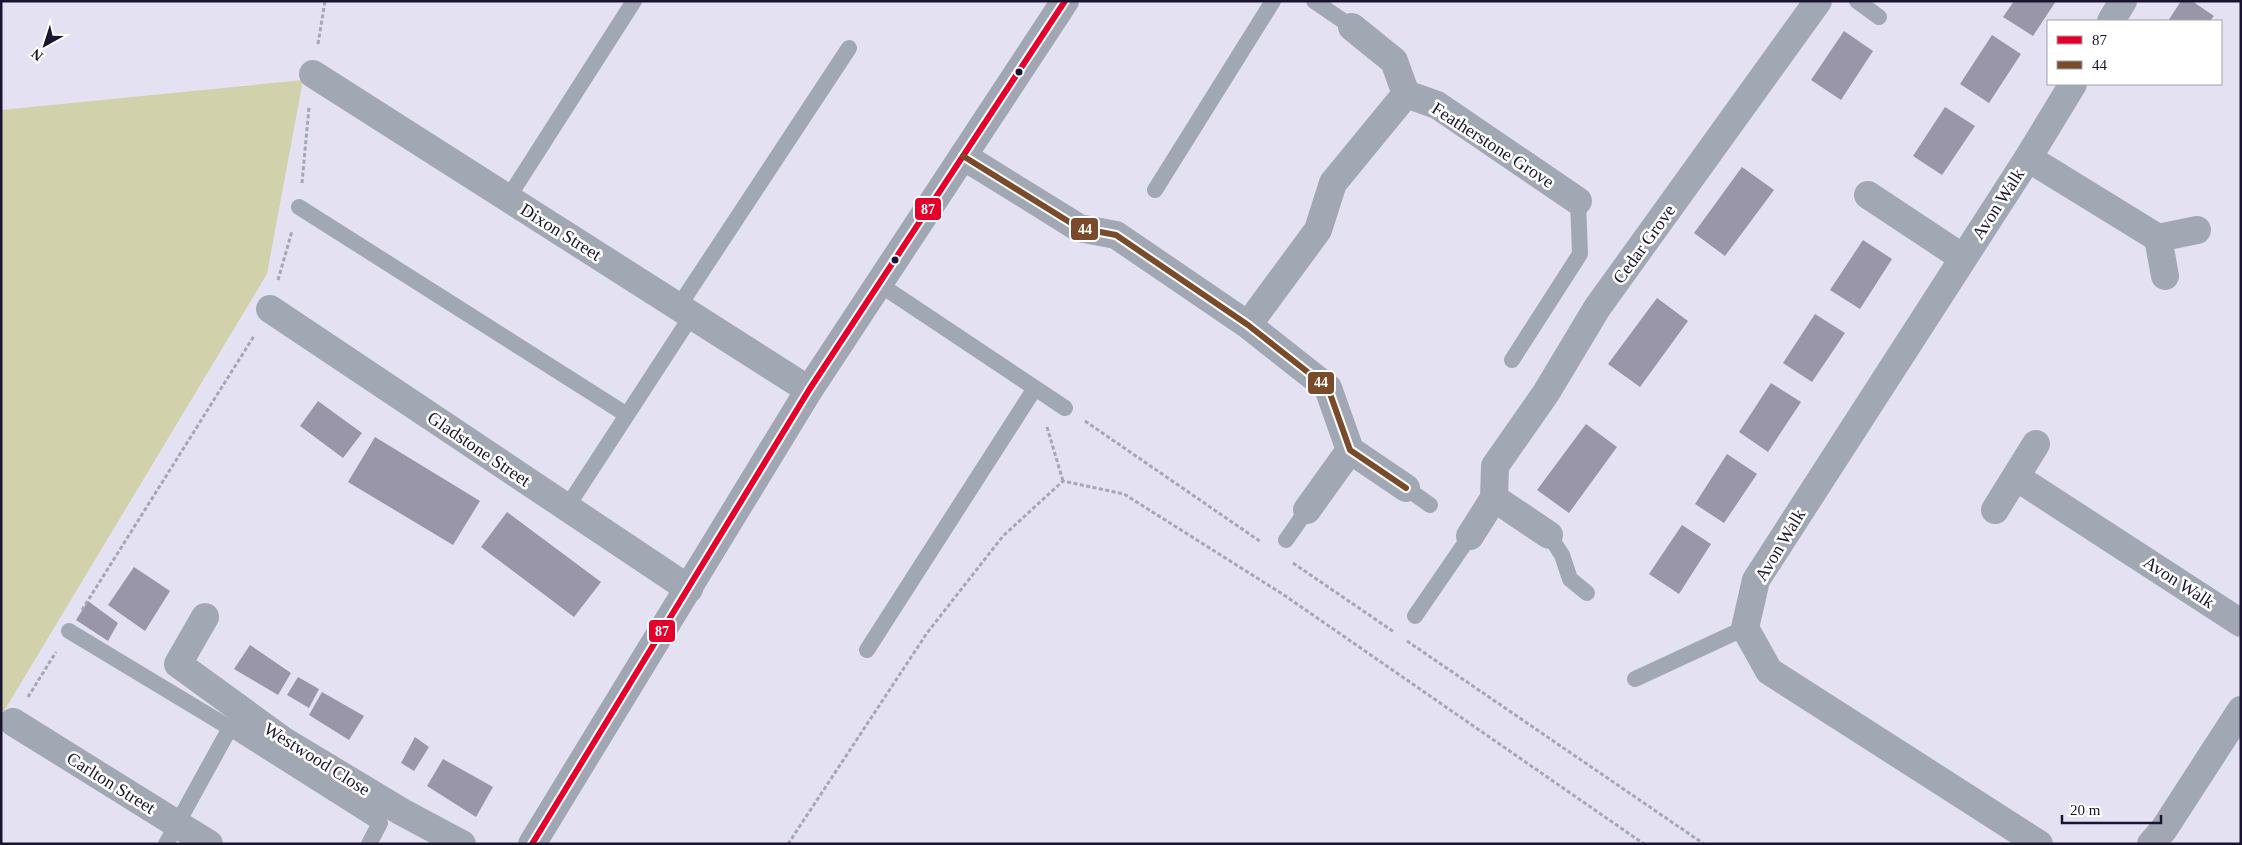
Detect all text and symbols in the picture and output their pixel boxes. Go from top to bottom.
north arrow [20,20,70,70]
legend [2047,20,2222,85]
text: 87 [2092,32,2108,48]
text: N [28,46,46,64]
text: 44 [2092,57,2108,73]
unlabelled marker [1014,67,1024,77]
street label: Featherstone Grove [1428,98,1558,192]
street label: Avon Walk [1968,165,2028,243]
line badge: 87 [914,197,942,221]
street label: Dixon Street [517,199,605,265]
street label: Cedar Grove [1609,201,1679,287]
text: 87 [921,202,935,217]
line badge: 44 [1070,217,1099,241]
text: 44 [1078,222,1092,237]
unlabelled marker [890,255,900,265]
line badge: 44 [1307,371,1335,395]
text: 44 [1314,375,1328,390]
street label: Gladstone Street [424,407,534,491]
street label: Avon Walk [1751,505,1809,585]
street label: Avon Walk [2140,552,2218,612]
line badge: 87 [648,619,676,643]
text: 87 [655,624,669,639]
street label: Westwood Close [260,718,374,800]
street label: Carlton Street [63,748,159,818]
scale bar [2062,792,2161,824]
text: 20 m [2070,802,2101,818]

